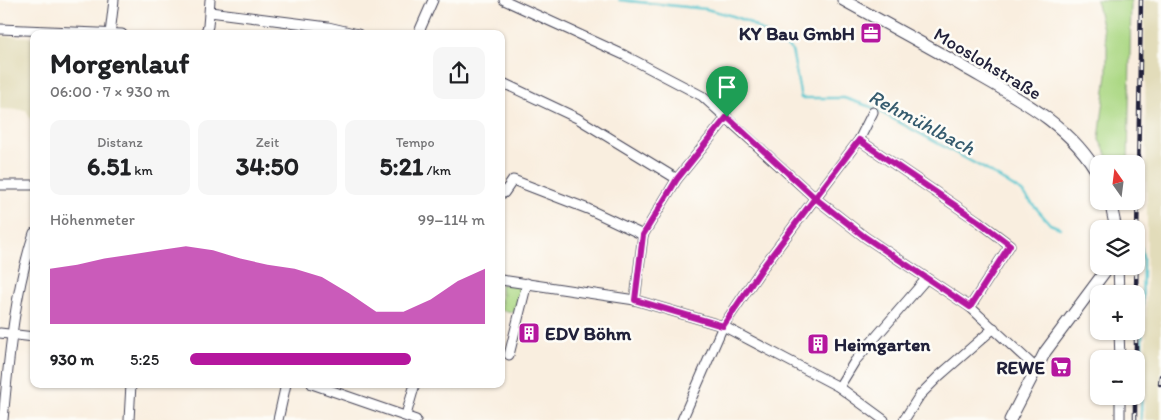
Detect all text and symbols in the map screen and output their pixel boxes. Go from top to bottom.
office icon: KY Bau GmbH [859,21,883,45]
place label: KY Bau GmbH [739,22,855,45]
street label: Mooslohstraße [930,22,1046,105]
text: Morgenlauf [50,46,189,80]
button: share [433,47,485,99]
pin [706,66,748,117]
icon: arrive [713,73,741,101]
text: 06:00 · 7 × 930 m [50,82,170,101]
water label: Rehmühlbach [865,84,979,160]
text: Distanz [97,134,143,151]
text: Zeit [256,134,279,151]
text: Tempo [396,134,435,151]
text: 6.51 [87,151,131,181]
text: 34:50 [236,151,299,181]
text: 5:21 [379,151,423,181]
north arrow [1090,155,1145,210]
map controls [1090,155,1145,405]
text: km [131,162,153,179]
text: /km [423,162,451,179]
text: Höhenmeter [50,210,135,229]
text: 99–114 m [418,210,485,229]
button: layers [1090,220,1145,275]
button: + [1090,285,1145,340]
building icon: EDV Böhm [517,321,541,345]
place label: EDV Böhm [545,322,632,345]
building icon: Heimgarten [806,332,830,356]
place label: Heimgarten [834,333,931,356]
text: 930 m [50,350,94,369]
text: 5:25 [130,350,159,369]
button: − [1090,350,1145,405]
supermarket icon: REWE [1049,355,1073,379]
place label: REWE [996,356,1045,379]

